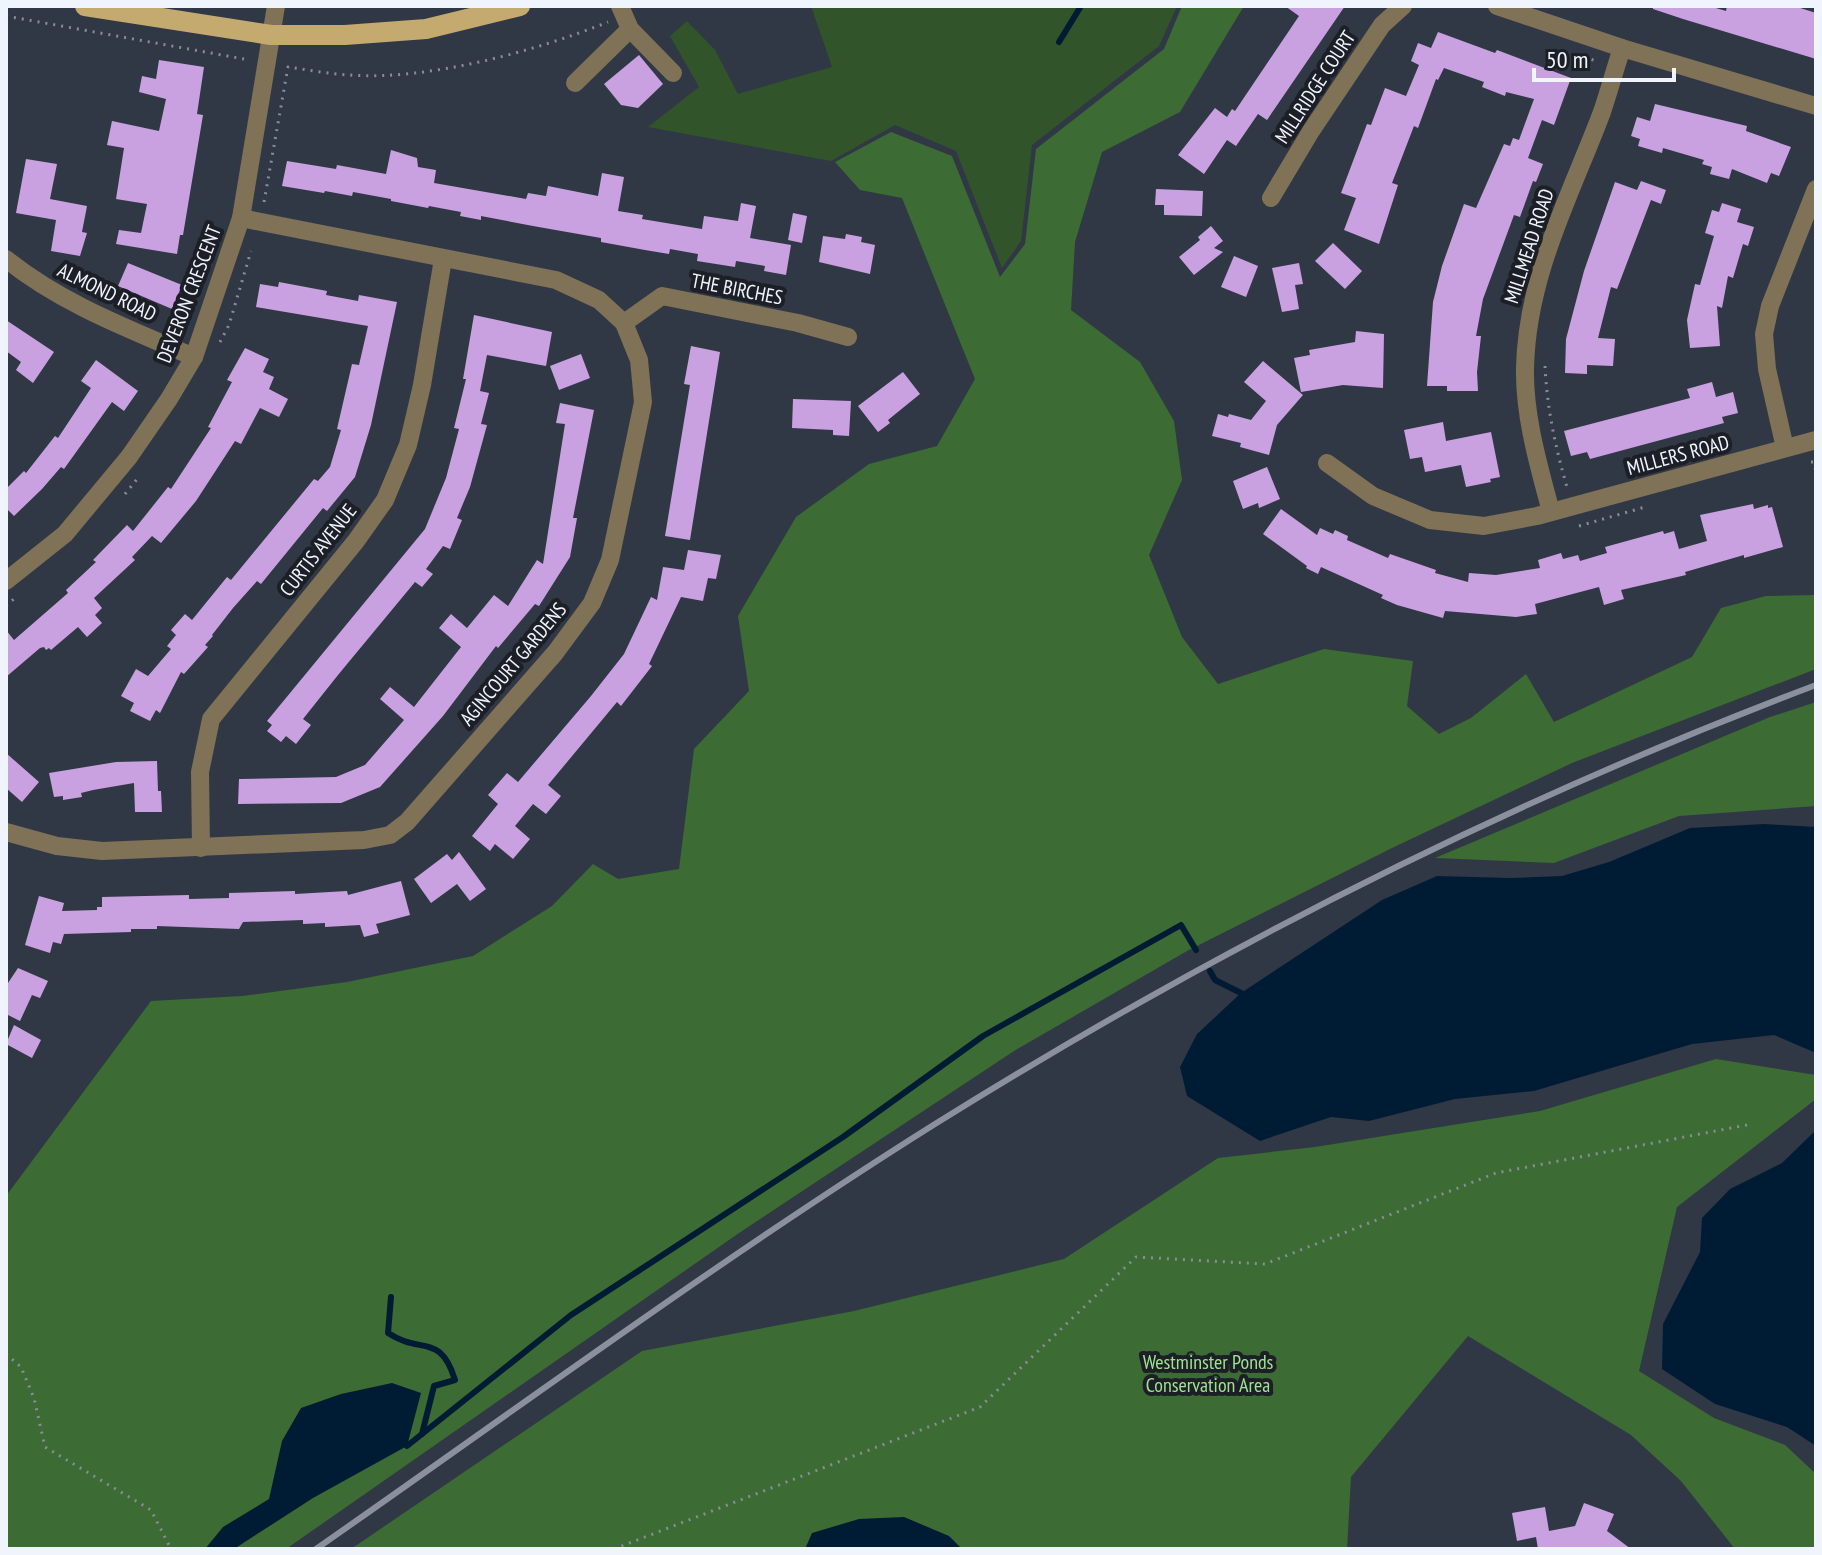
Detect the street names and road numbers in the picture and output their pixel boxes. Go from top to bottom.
street label: MILLRIDGE COURT [1269,26,1361,148]
street label: MILLMEAD ROAD [1498,185,1560,307]
street label: DEVERON CRESCENT [151,221,227,366]
street label: ALMOND ROAD [53,257,161,327]
street label: THE BIRCHES [689,267,785,311]
street label: MILLERS ROAD [1624,429,1732,481]
street label: CURTIS AVENUE [274,499,362,601]
street label: AGINCOURT GARDENS [454,597,572,731]

